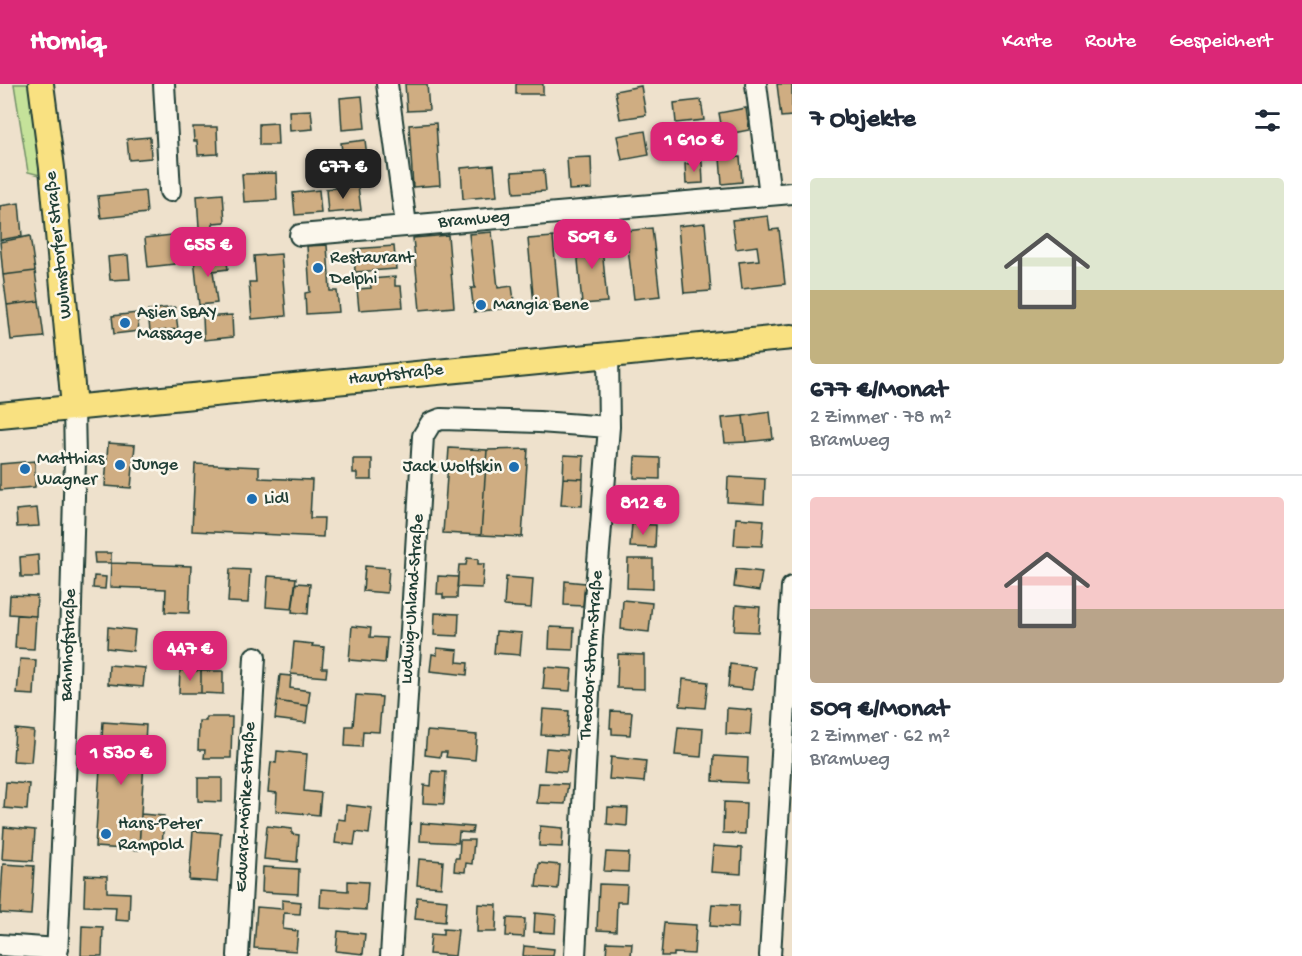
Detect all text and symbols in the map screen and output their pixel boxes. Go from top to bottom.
text: Homiq [30,26,103,59]
text: Karte [1002,30,1052,55]
text: Route [1085,30,1136,55]
text: Gespeichert [1169,30,1272,55]
icon: filters [1251,104,1284,137]
text: 7 Objekte [810,105,916,136]
pin: 1 610 € [639,122,749,173]
text: 1 610 € [664,130,724,153]
pin: 677 € [301,149,385,200]
text: 677 € [319,157,367,180]
street label: Wulmstorfer Straße [41,170,77,320]
street label: Bramweg [436,206,511,234]
icon: home [993,217,1101,325]
pin: 509 € [550,219,634,270]
pin: 655 € [166,227,250,278]
text: 509 € [568,227,616,250]
text: 655 € [184,235,232,258]
place label: Restaurant Delphi [329,248,415,290]
marker: Restaurant Delphi [311,261,325,275]
place label: Mangia Bene [493,295,589,316]
marker: Mangia Bene [474,298,488,312]
place label: Asien SBAY Massage [137,303,217,345]
marker: Asien SBAY Massage [118,316,132,330]
street label: Hauptstraße [347,359,445,390]
text: 677 €/Monat [810,376,947,407]
text: 2 Zimmer · 78 m² [810,407,952,430]
text: Bramweg [810,430,890,453]
place label: Matthias Wagner [37,449,106,491]
place label: Junge [132,455,179,476]
place label: Jack Wolfskin [403,457,502,478]
marker: Junge [113,458,127,472]
marker: Jack Wolfskin [507,460,521,474]
marker: Matthias Wagner [18,462,32,476]
pin: 812 € [601,485,685,536]
place label: Lidl [264,489,289,510]
marker: Lidl [245,492,259,506]
text: 812 € [620,493,666,516]
street label: Ludwig-Uhland-Straße [397,513,429,685]
icon: home [993,536,1101,644]
street label: Theodor-Storm-Straße [576,569,608,741]
street label: Bahnhofstraße [57,588,81,703]
pin: 447 € [148,631,232,682]
text: 447 € [167,639,213,662]
text: 509 €/Monat [810,695,948,726]
street label: Eduard-Mörike-Straße [231,721,261,893]
text: 2 Zimmer · 62 m² [810,726,950,749]
pin: 1 530 € [66,735,176,786]
text: 1 530 € [90,743,152,766]
text: Bramweg [810,749,890,772]
place label: Hans-Peter Rampold [118,814,203,856]
marker: Hans-Peter Rampold [99,827,113,841]

